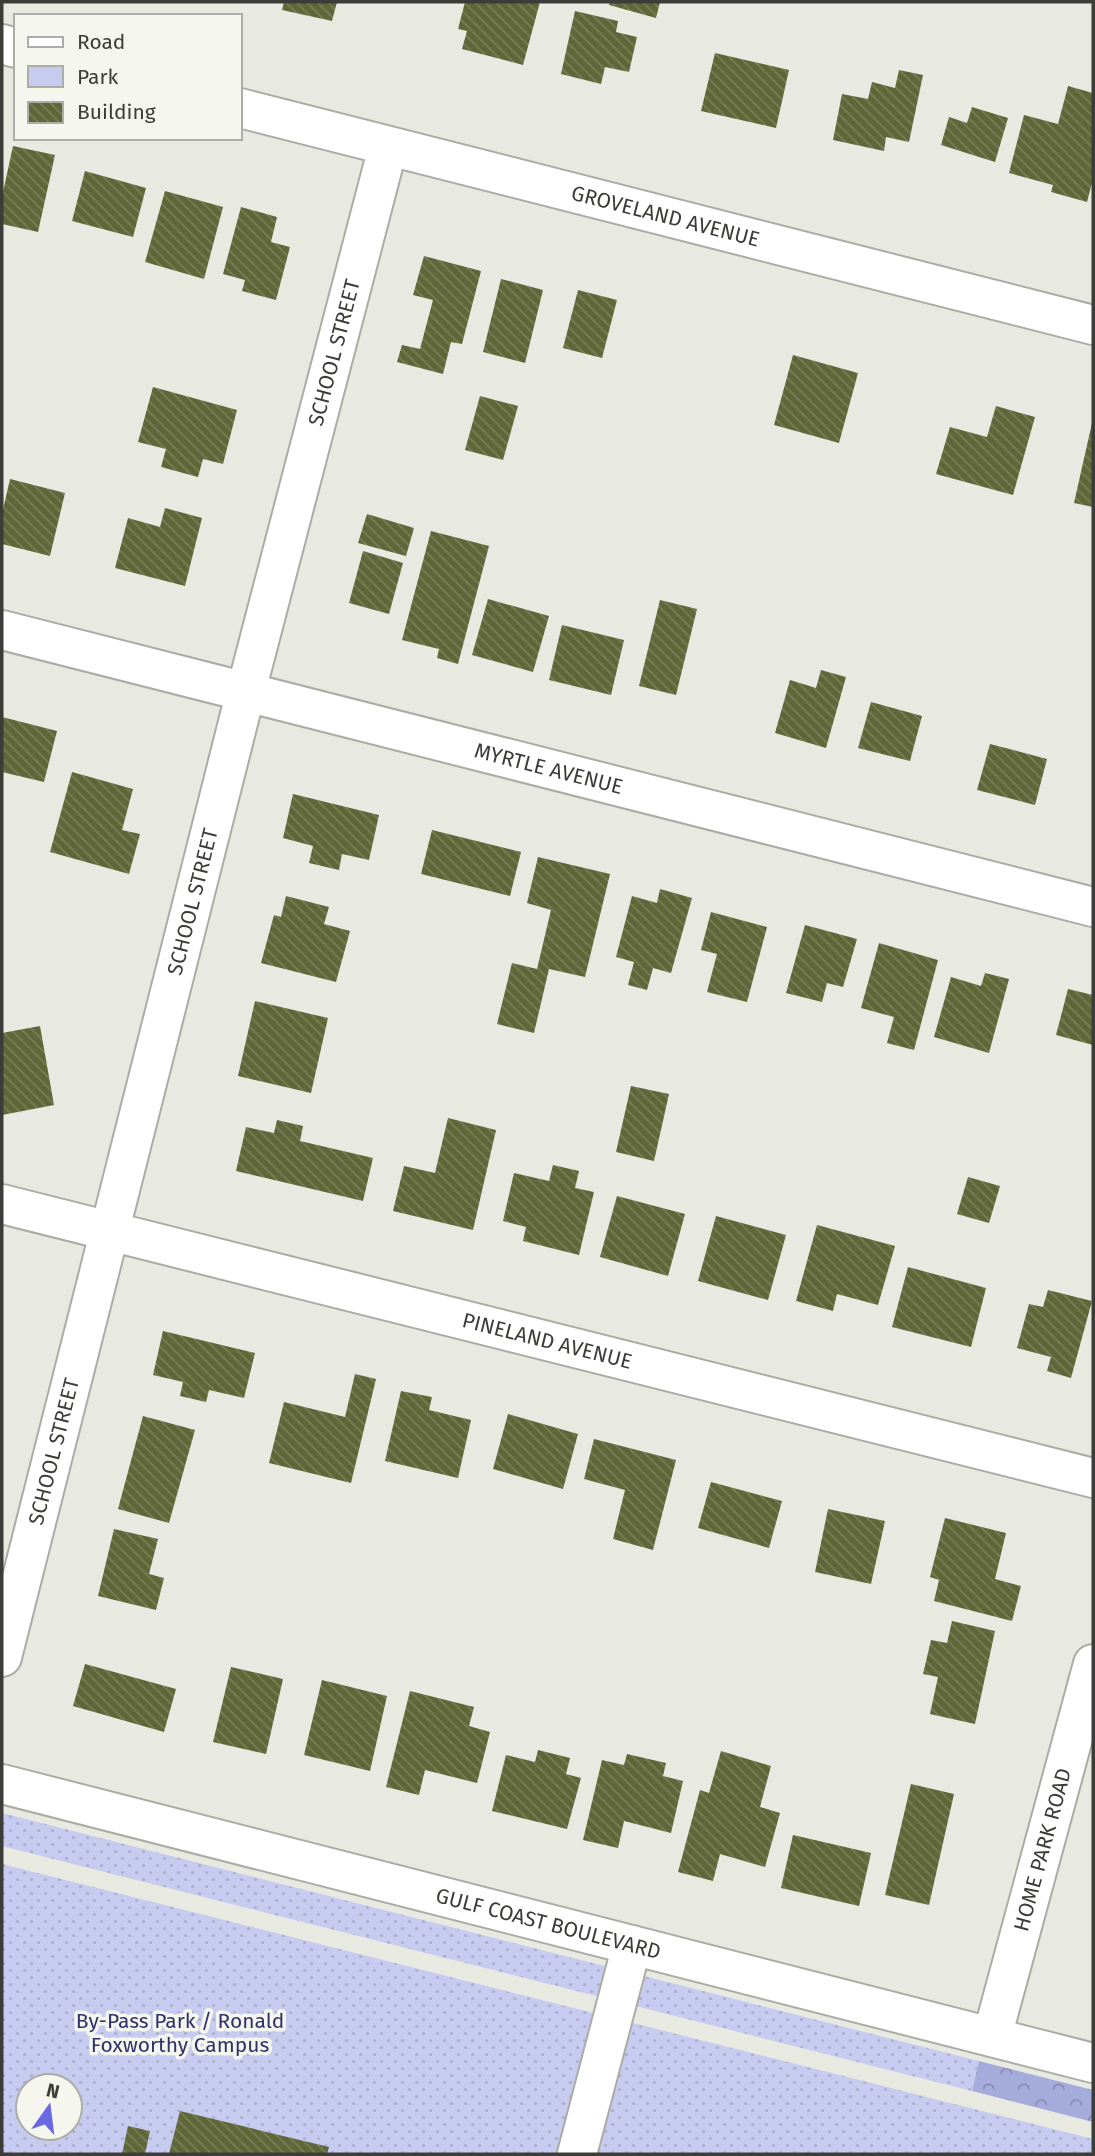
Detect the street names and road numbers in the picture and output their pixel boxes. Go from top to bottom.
street label: GROVELAND AVENUE [569,180,762,253]
street label: SCHOOL STREET [303,276,366,429]
street label: MYRTLE AVENUE [472,737,626,800]
street label: SCHOOL STREET [162,825,224,978]
street label: PINELAND AVENUE [459,1307,635,1375]
street label: SCHOOL STREET [23,1375,85,1528]
street label: HOME PARK ROAD [1008,1765,1077,1934]
street label: GULF COAST BOULEVARD [433,1882,664,1965]

